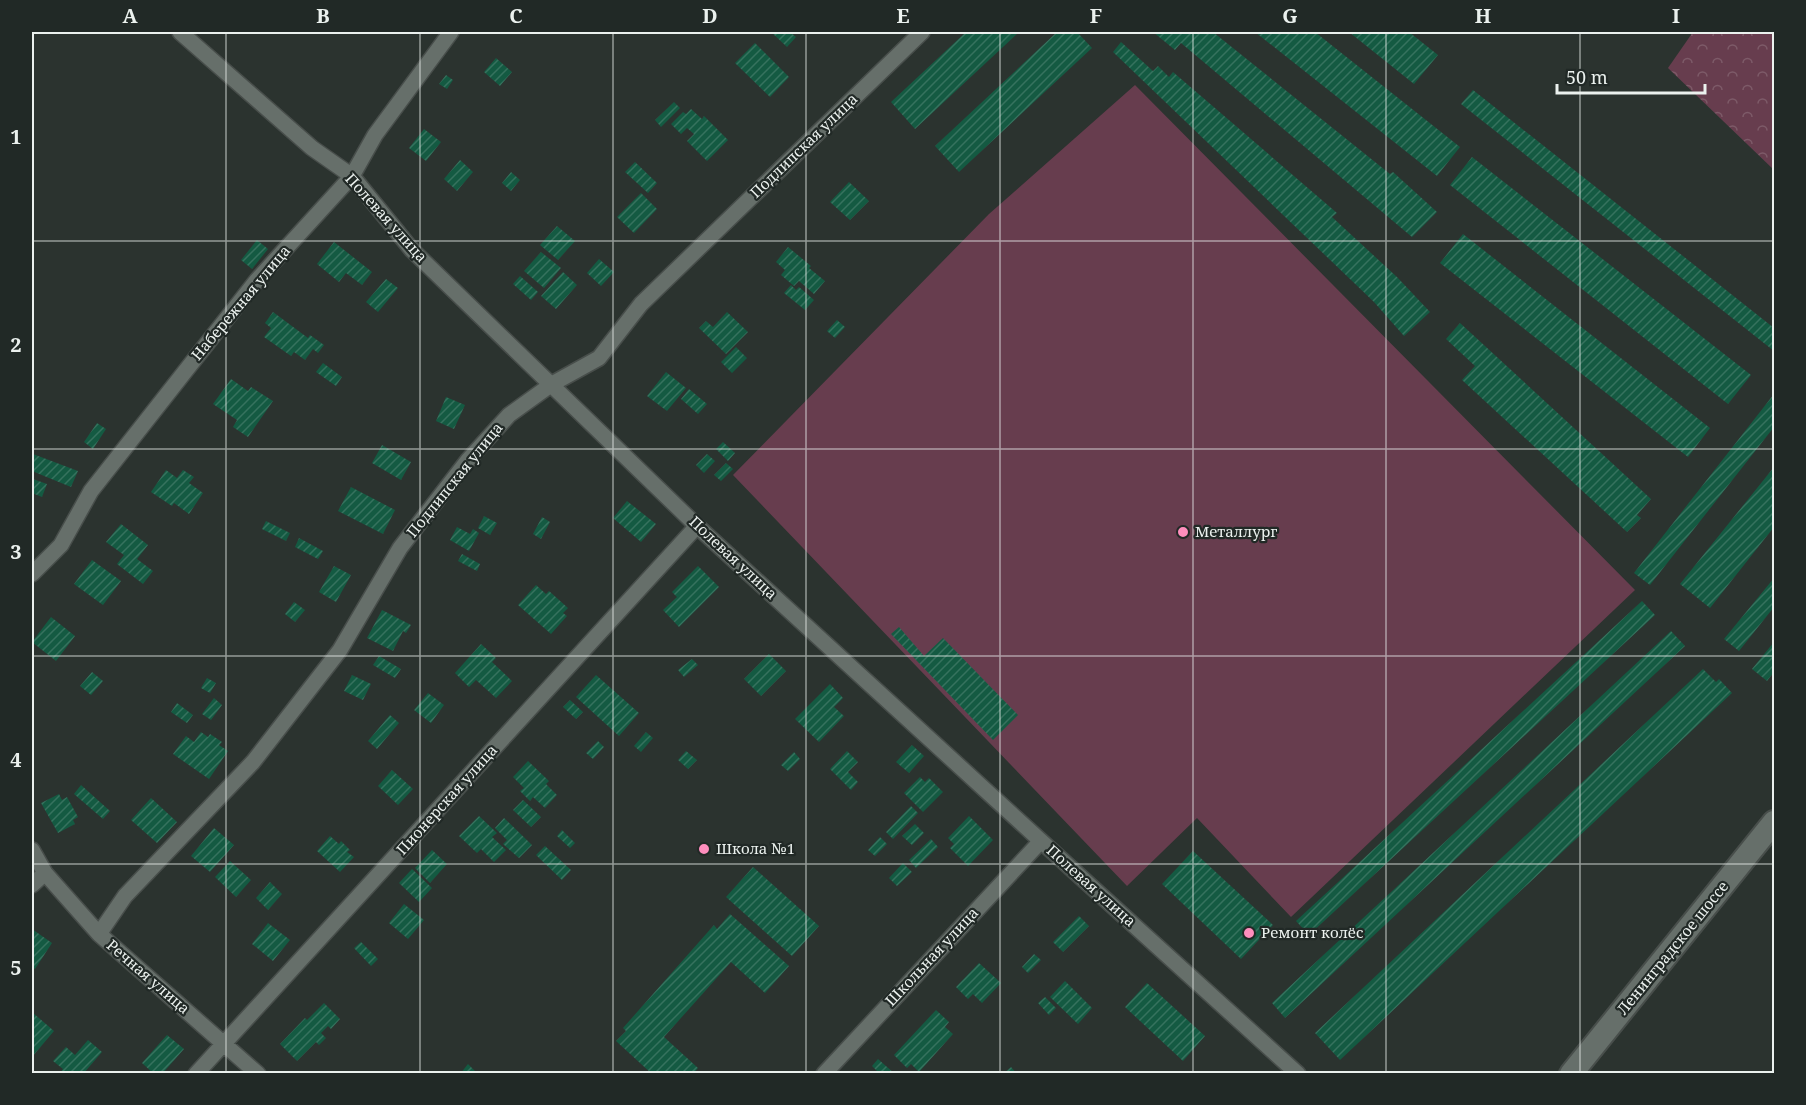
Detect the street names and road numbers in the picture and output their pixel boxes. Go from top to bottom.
street label: Подлипская улица [745,89,862,202]
street label: Полевая улица [341,169,432,266]
street label: Набережная улица [186,241,294,364]
street label: Подлипская улица [402,418,507,541]
street label: Полевая улица [685,511,782,603]
street label: Пионерская улица [391,740,501,859]
street label: Полевая улица [1043,840,1140,931]
street label: Ленинградское шоссе [1612,877,1732,1018]
street label: Школьная улица [880,903,982,1010]
street label: Речная улица [103,935,194,1018]

